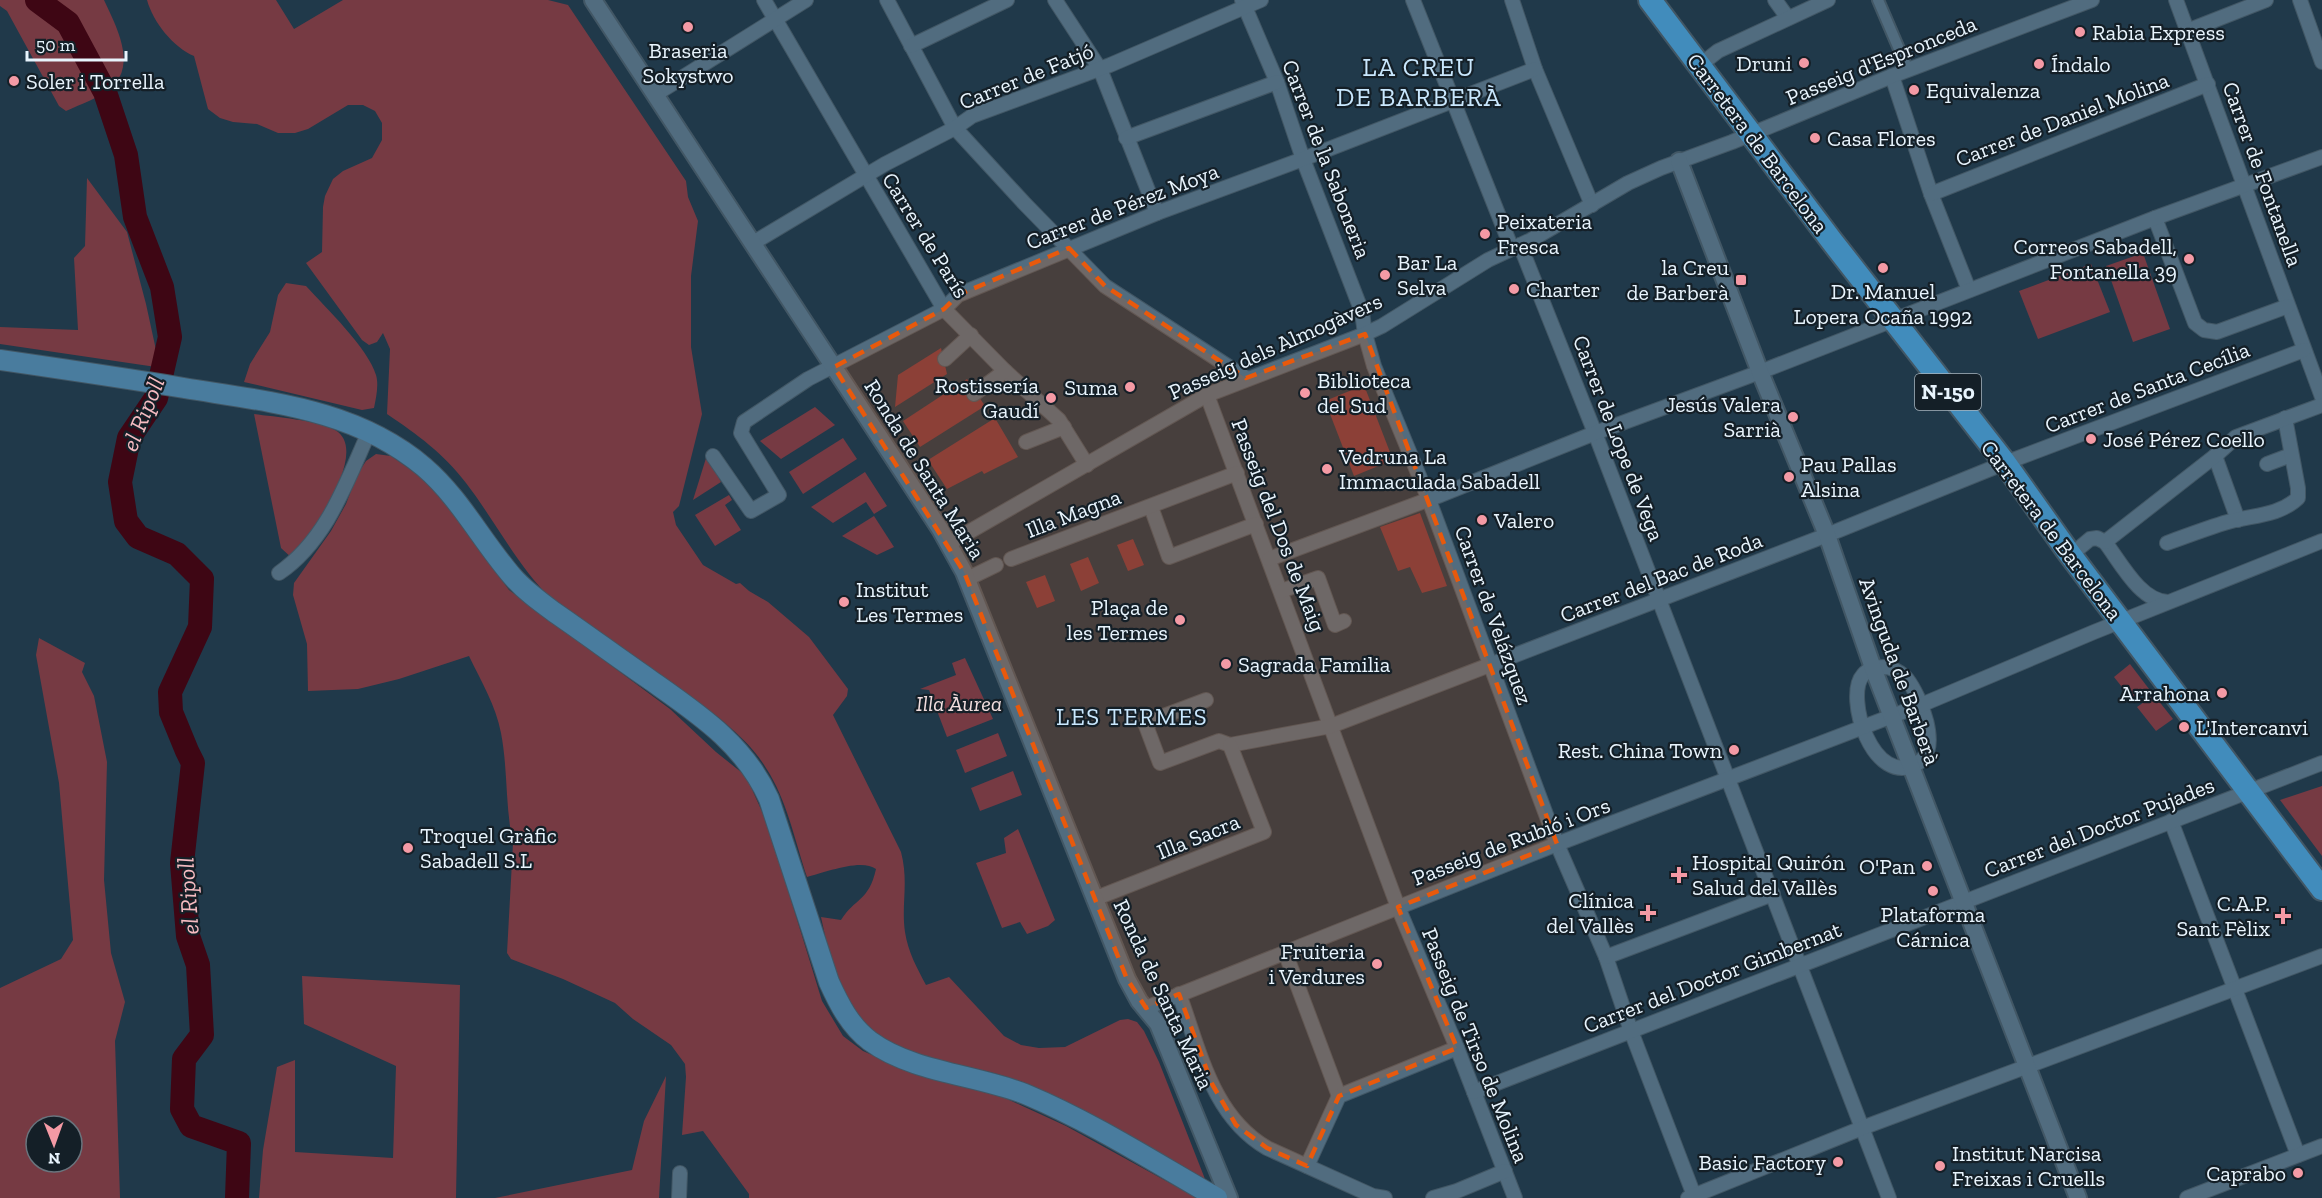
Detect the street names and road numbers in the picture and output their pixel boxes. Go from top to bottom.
street label: Passeig d'Espronceda [1782,10,1981,111]
street label: Carrer de Fatjó [955,37,1097,116]
street label: Carretera de Barcelona [1681,48,1834,239]
street label: Carrer de la Saboneria [1276,56,1377,263]
street label: Carrer de Daniel Molina [1952,66,2173,173]
street label: Carrer de Fontanella [2217,78,2309,271]
street label: Carrer de Pérez Moya [1022,157,1223,256]
street label: Carrer de París [876,167,975,303]
street label: Passeig dels Almogàvers [1164,287,1386,406]
street label: Carrer de Lope de Vega [1567,332,1670,545]
street label: Carrer de Santa Cecília [2041,336,2254,439]
street label: Ronda de Santa Maria [858,374,991,564]
road number: N-150 [1915,374,1981,410]
street label: Passeig del Dos de Maig [1225,415,1332,636]
street label: Carretera de Barcelona [1975,435,2128,626]
street label: Illa Magna [1022,483,1125,544]
street label: Carrer de Velázquez [1449,522,1538,708]
street label: Carrer del Bac de Roda [1556,526,1767,629]
street label: Avinguda de Barberà [1853,574,1946,769]
street label: Carrer del Doctor Pujades [1980,771,2218,884]
street label: Passeig de Rubió i Ors [1409,791,1614,892]
street label: Illa Sacra [1153,808,1244,865]
street label: Ronda de Santa Maria [1108,895,1220,1094]
street label: Carrer del Doctor Gimbernat [1579,915,1846,1039]
street label: Passeig de Tirso de Molina [1416,924,1535,1167]

